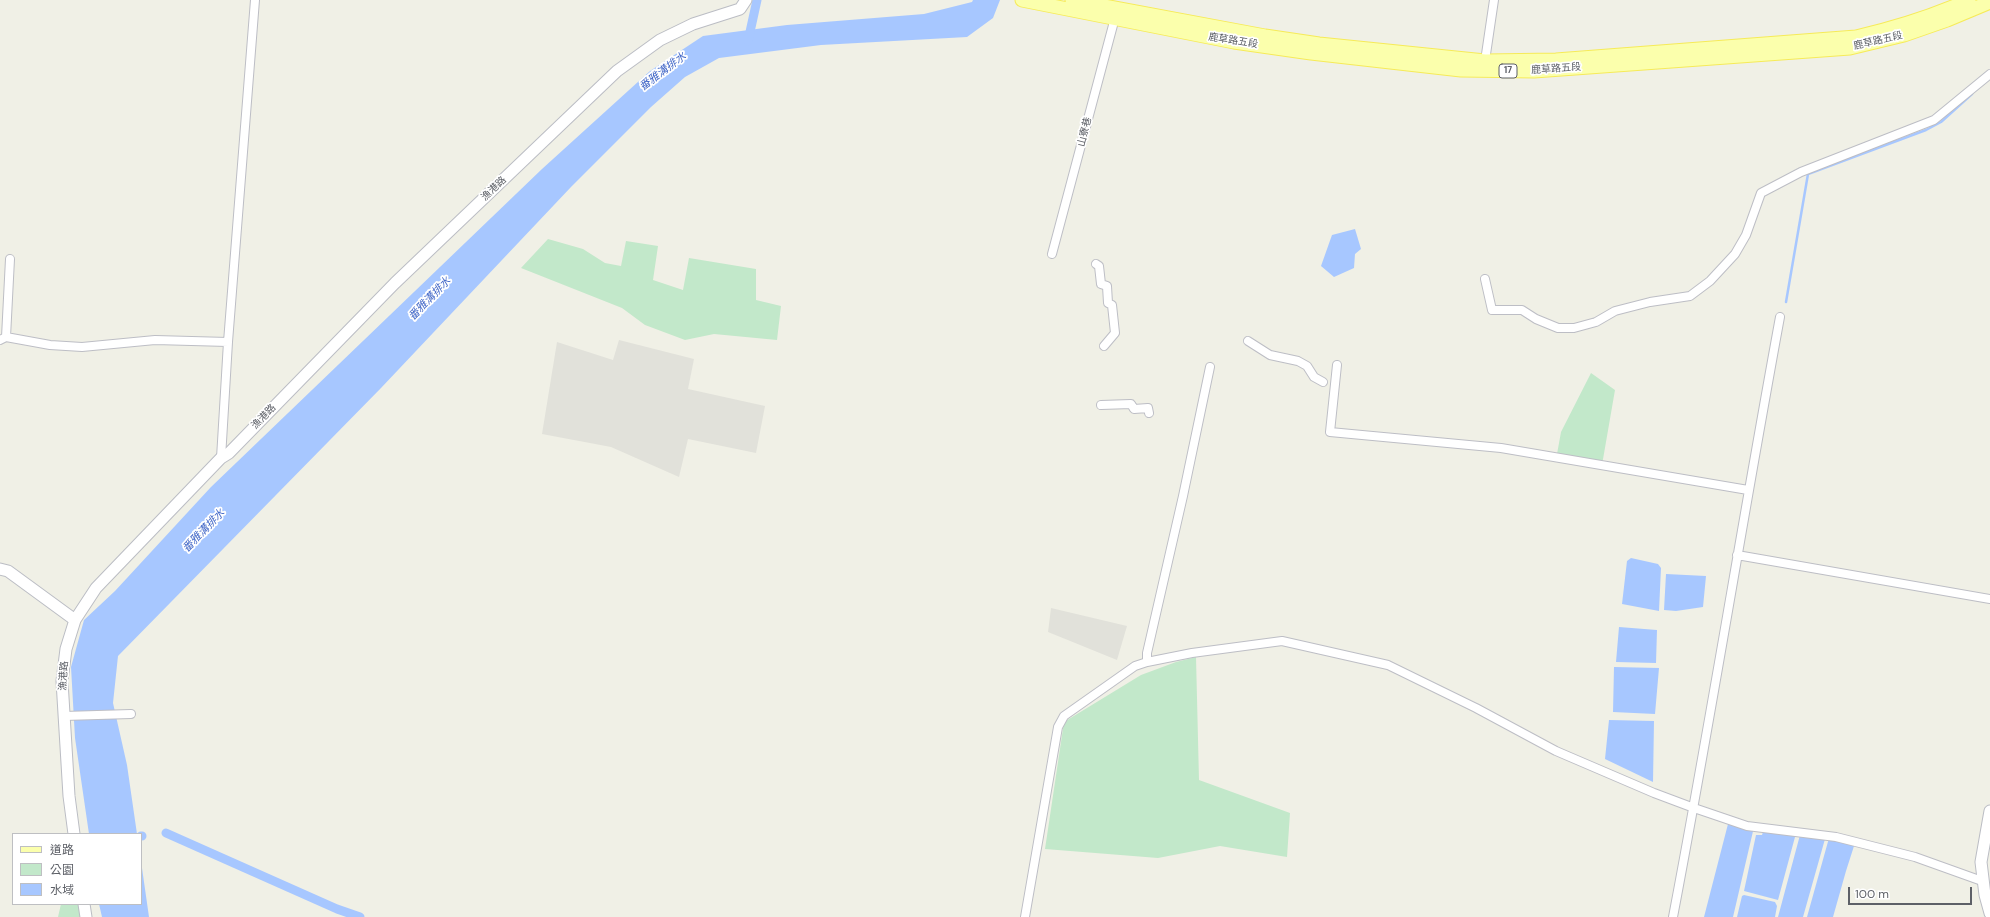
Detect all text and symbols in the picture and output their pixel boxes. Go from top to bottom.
street label: 鹿草路五段 [1852,30,1904,52]
street label: 鹿草路五段 [1207,31,1259,51]
water label: 番雅溝排水 [637,50,689,94]
street label: 鹿草路五段 [1531,61,1581,77]
road number: 17 [1499,64,1517,78]
street label: 山寮巷 [1076,116,1094,148]
street label: 漁港路 [479,174,509,204]
water label: 番雅溝排水 [406,275,454,323]
street label: 漁港路 [249,402,279,432]
water label: 番雅溝排水 [180,507,228,555]
street label: 漁港路 [57,661,71,691]
legend [12,833,142,905]
text: 道路 [50,842,74,858]
text: 公園 [50,862,74,878]
scale bar [1850,879,1974,905]
text: 水域 [50,882,74,898]
text: 100 m [1855,886,1889,902]

